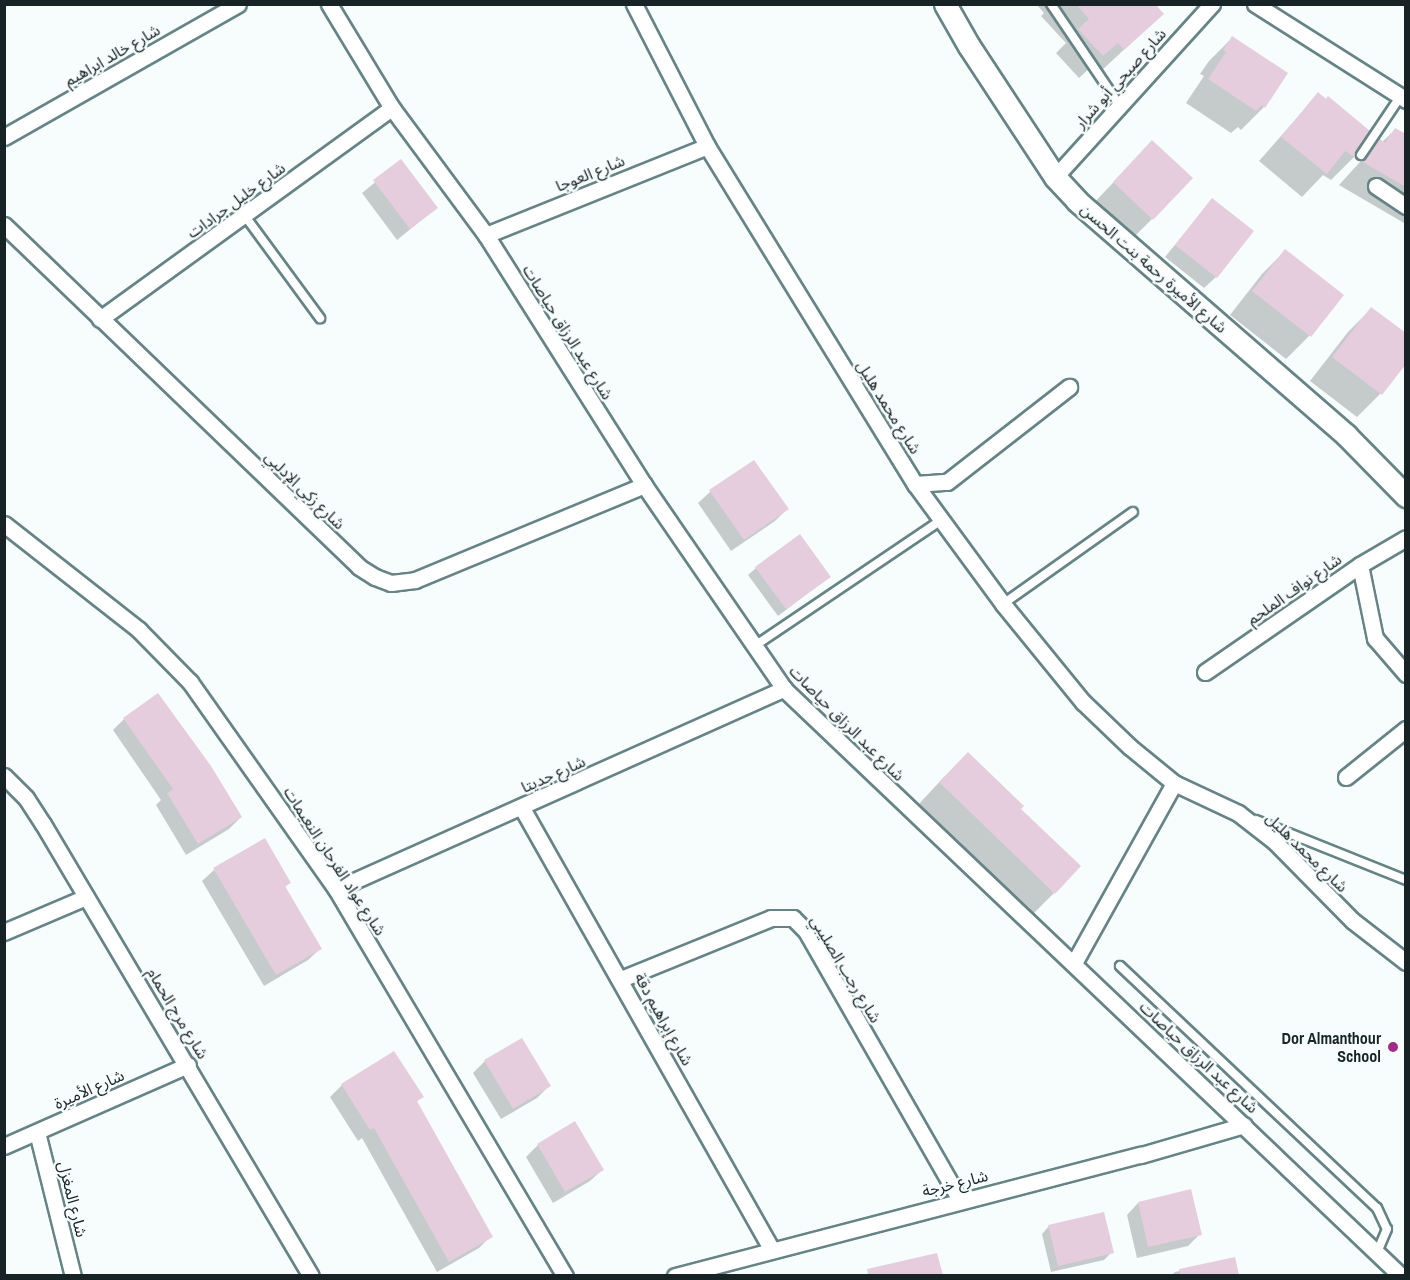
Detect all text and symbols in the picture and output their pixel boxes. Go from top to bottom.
street label: شارع خالد ابراهيم [61,20,163,90]
street label: شارع صبحي أبو شرار [1070,24,1170,132]
street label: شارع العوجا [553,150,627,196]
street label: شارع خليل جرادات [183,158,289,242]
street label: شارع الأميرة رحمة بنت الحسن [1077,199,1231,337]
street label: شارع عبد الرزاق حياصات [519,261,617,403]
street label: شارع محمد هليل [853,357,925,457]
street label: شارع زكي الإدلبي [261,447,349,533]
street label: شارع نواف الملحم [1243,549,1345,629]
street label: شارع عبد الرزاق حياصات [785,661,909,785]
street label: شارع جديتا [518,751,588,797]
street label: شارع عواد الفرحان النعيمات [280,783,390,939]
street label: شارع محمد هليل [1262,808,1352,896]
street label: شارع رجب الصليبي [806,912,886,1026]
street label: شارع مرج الحمام [143,964,213,1062]
street label: شارع إبراهيم دقة [631,969,697,1069]
street label: شارع عبد الرزاق حياصات [1136,997,1262,1117]
place label: Dor Almanthour School [1281,1028,1381,1066]
marker: Dor Almanthour School [1386,1040,1400,1054]
street label: شارع الأميرة [51,1065,127,1113]
street label: شارع المغزل [54,1159,92,1239]
street label: شارع خرجة [920,1166,990,1200]

